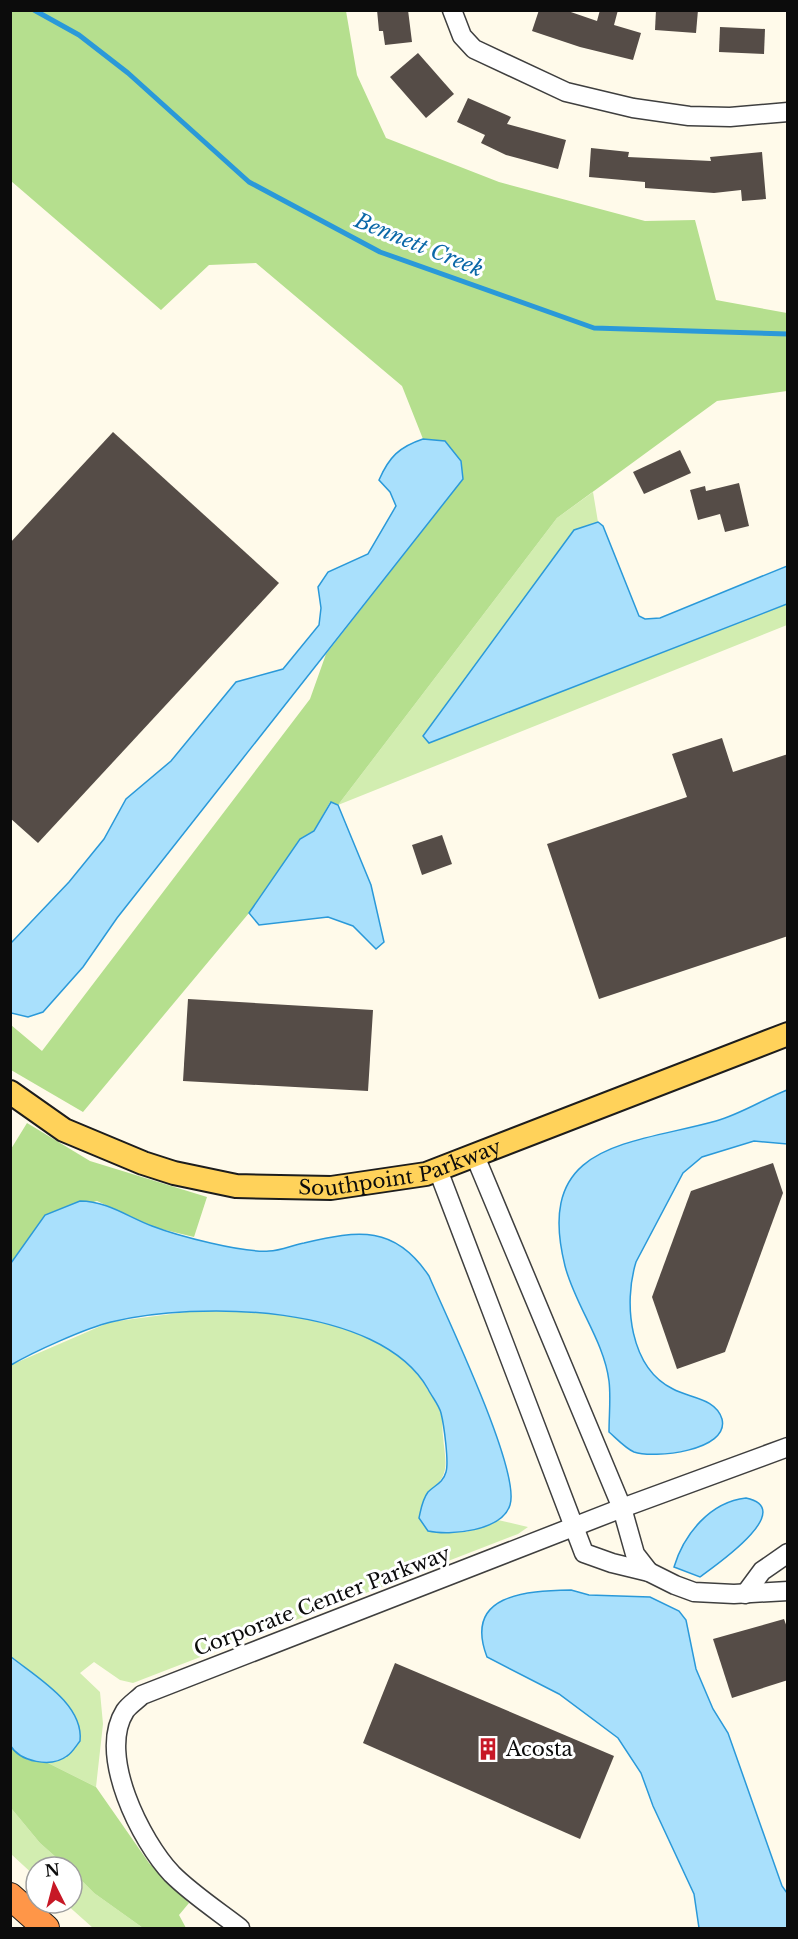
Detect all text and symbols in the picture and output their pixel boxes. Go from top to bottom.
water label: Bennett Creek [350,207,487,283]
street label: Southpoint Parkway [298,1134,505,1201]
street label: Corporate Center Parkway [191,1541,454,1661]
building icon: Acosta [475,1736,501,1762]
place label: Acosta [505,1737,574,1761]
north arrow [24,1855,84,1915]
text: N [44,1859,61,1881]

